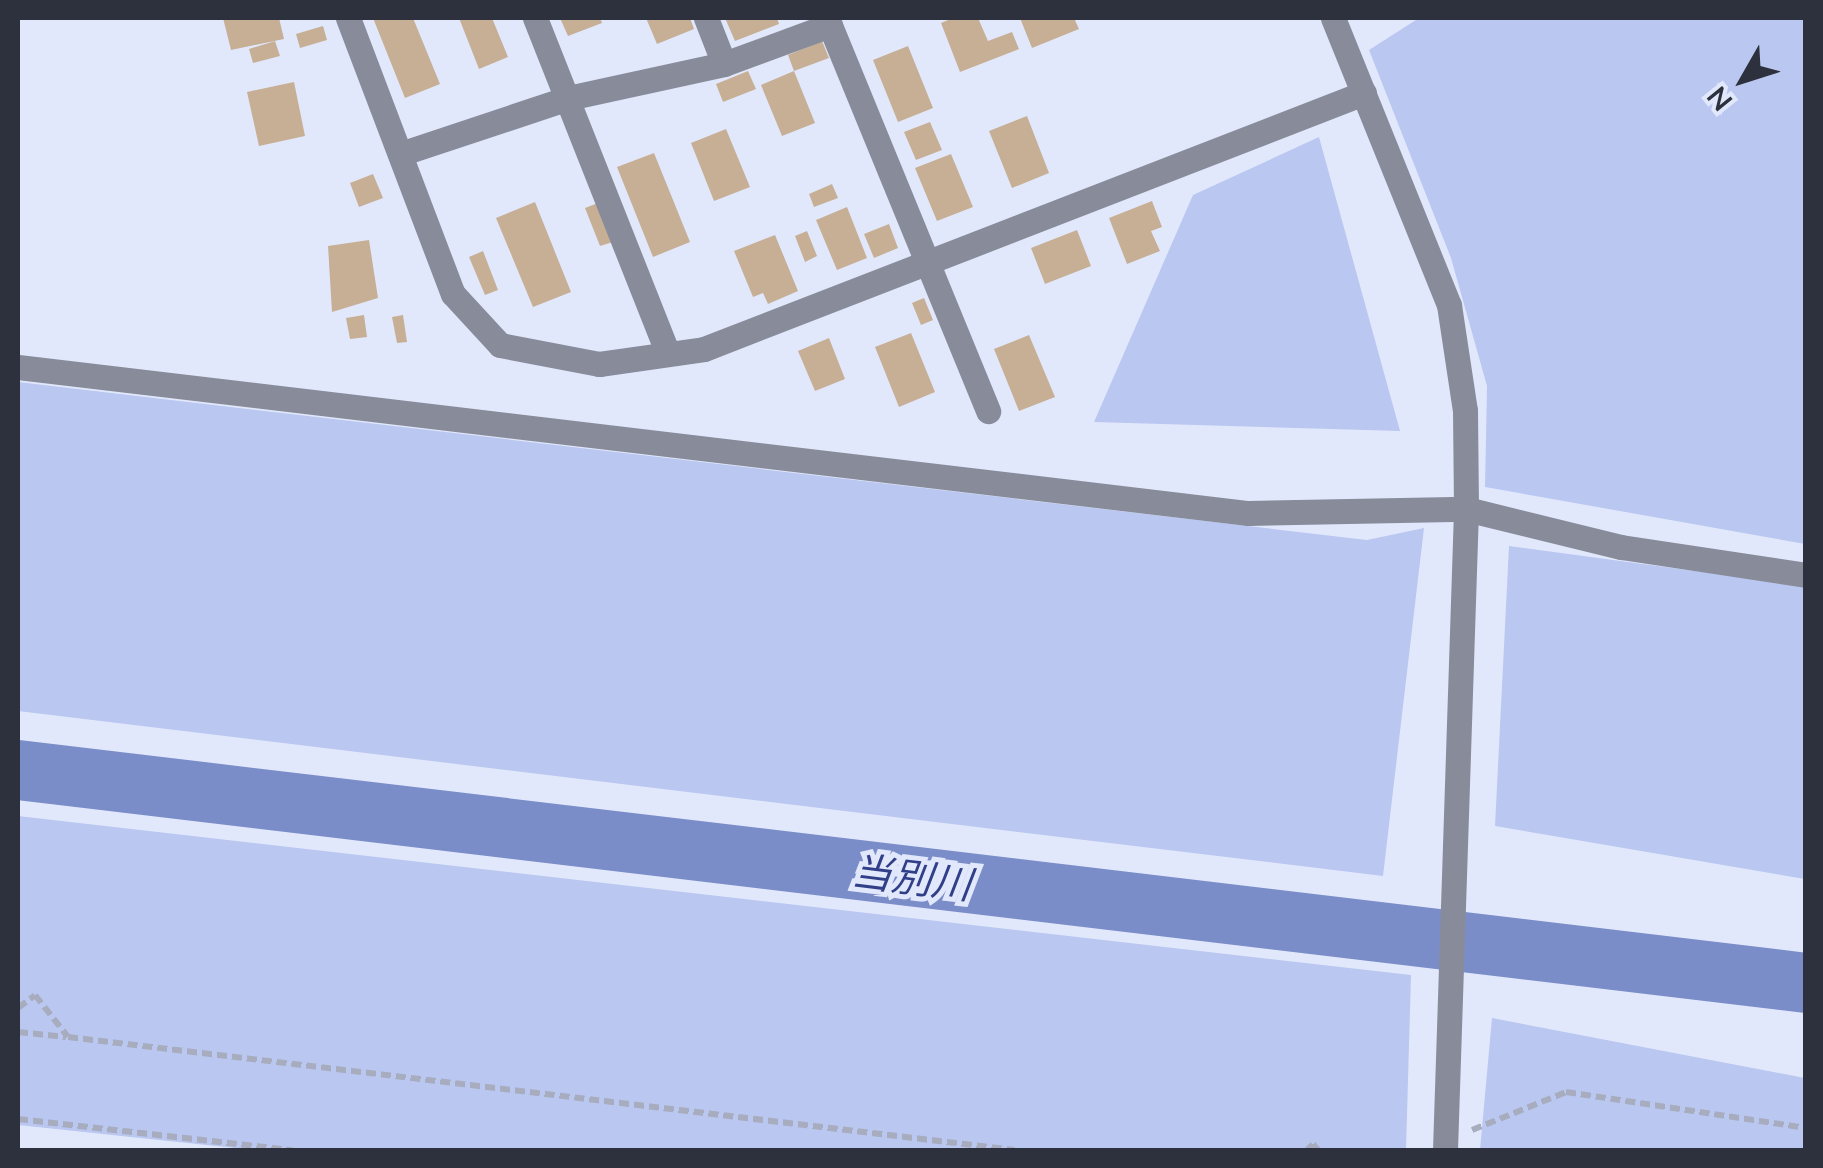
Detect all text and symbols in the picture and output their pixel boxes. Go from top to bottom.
north arrow [1693,30,1793,130]
text: N [1699,80,1740,118]
water label: 当別川 [850,846,974,908]

